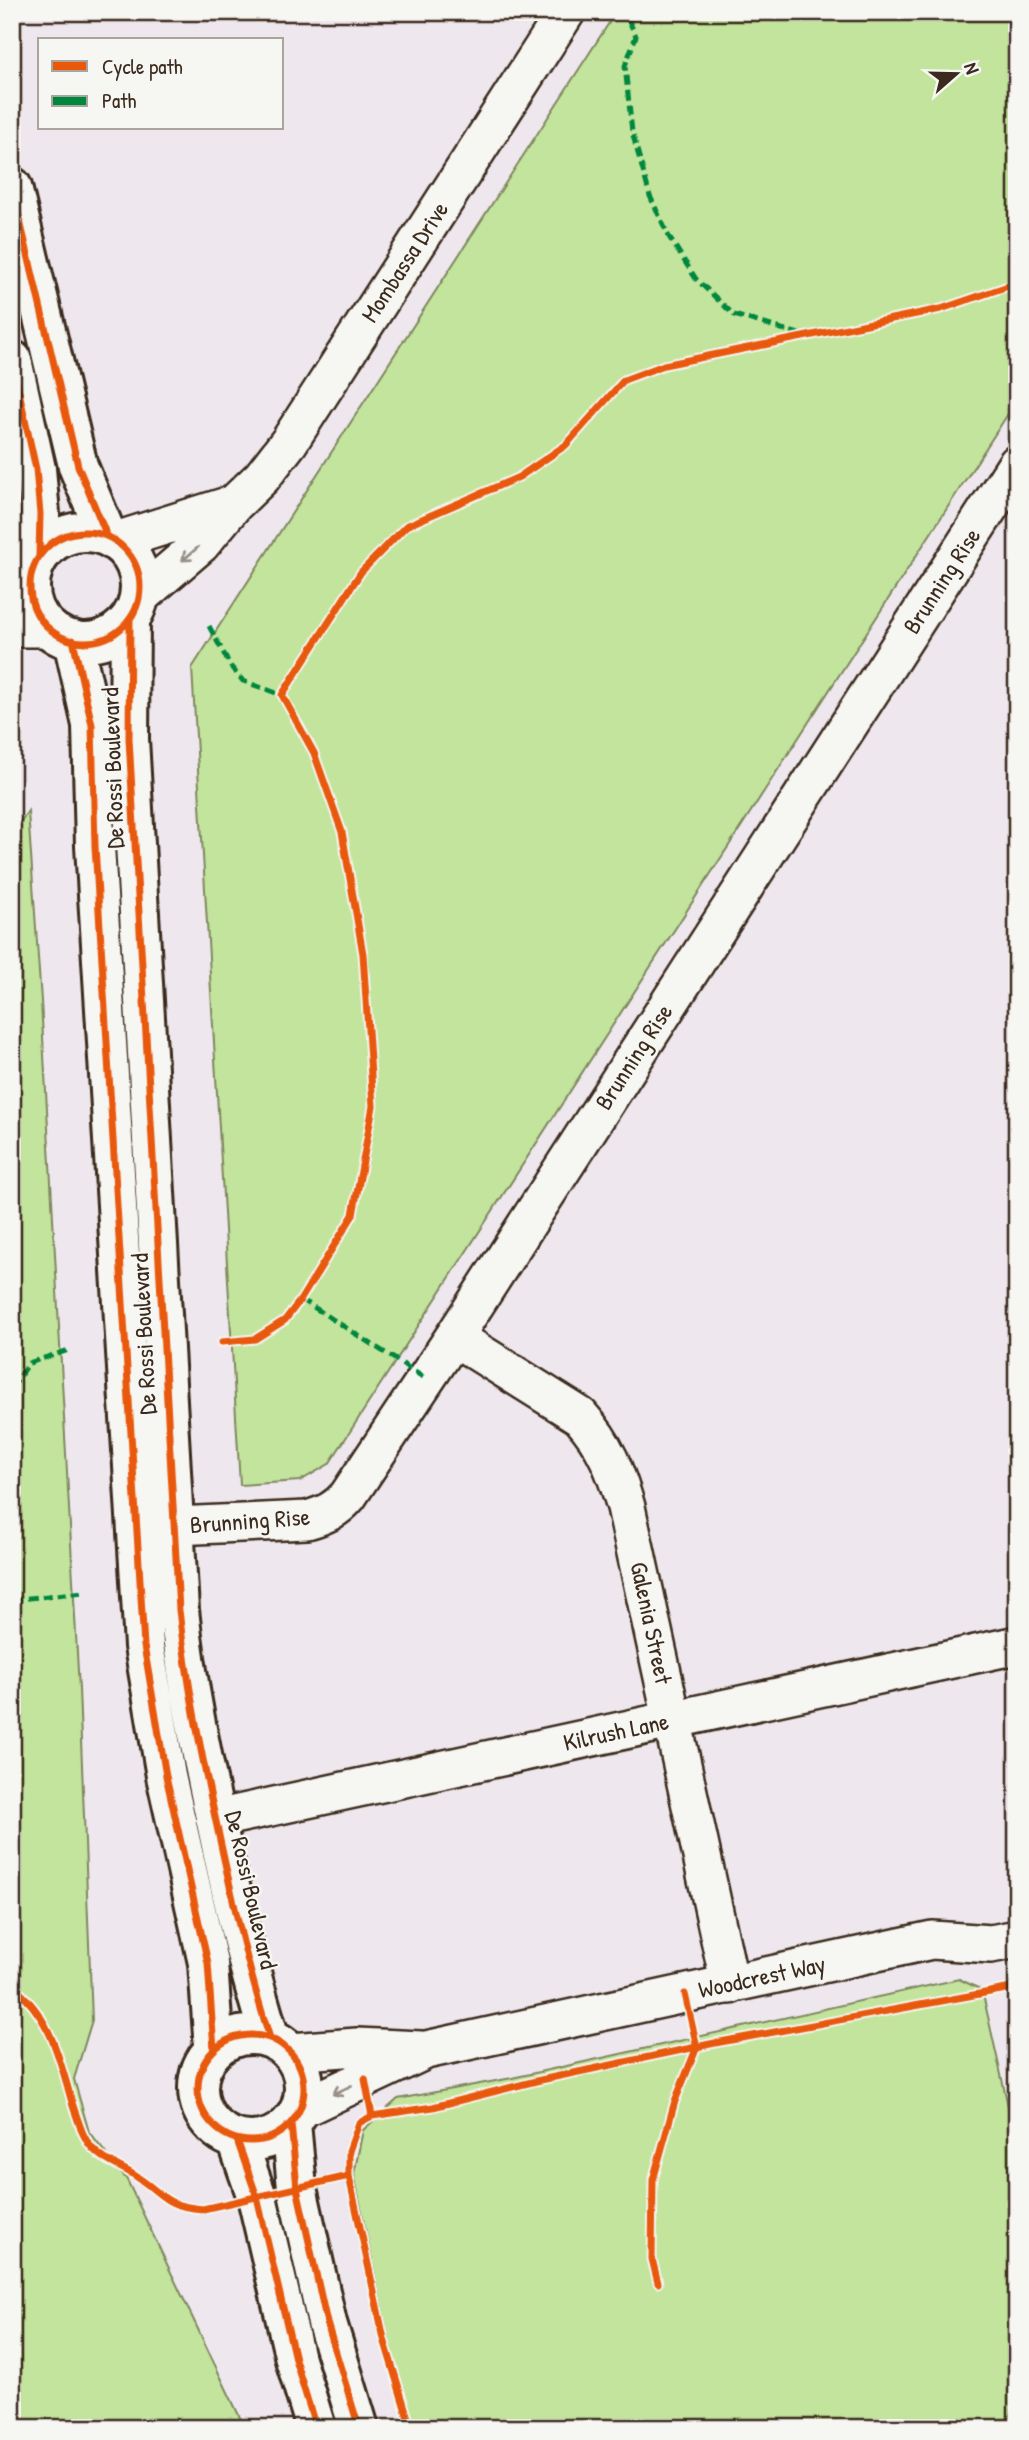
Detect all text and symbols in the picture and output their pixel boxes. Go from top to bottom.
legend [38,38,284,130]
north arrow [920,38,990,108]
text: Cycle path [102,52,183,81]
text: N [958,59,986,77]
text: Path [102,86,137,115]
street label: Mombassa Drive [353,194,455,328]
street label: Brunning Rise [895,521,988,640]
one-way arrow [181,546,199,562]
street label: De Rossi Boulevard [93,687,131,849]
street label: Brunning Rise [587,997,680,1116]
street label: De Rossi Boulevard [123,1253,163,1415]
street label: Brunning Rise [189,1500,311,1540]
street label: Galenia Street [623,1559,681,1687]
street label: Kilrush Lane [560,1704,672,1758]
street label: De Rossi Boulevard [218,1808,286,1972]
street label: Woodcrest Way [695,1947,828,2005]
one-way arrow [332,2083,353,2097]

